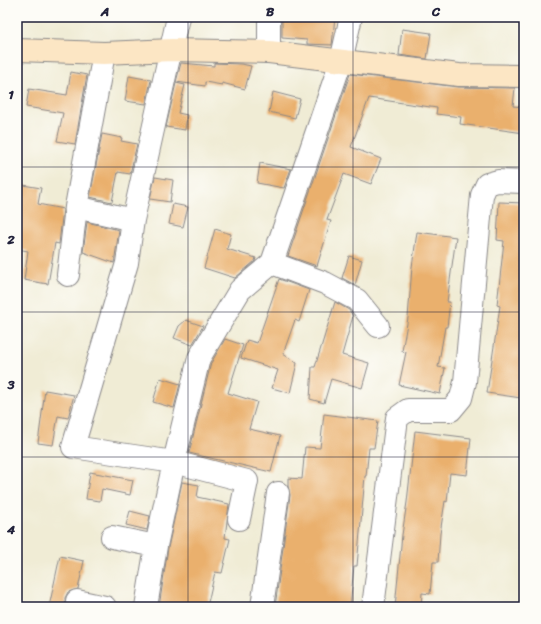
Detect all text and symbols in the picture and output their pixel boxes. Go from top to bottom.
text: A [100,0,109,23]
text: B [266,0,275,23]
text: C [431,0,441,23]
text: 1 [8,83,14,106]
text: 2 [6,228,15,251]
text: 3 [6,373,15,396]
text: 4 [6,518,16,541]

